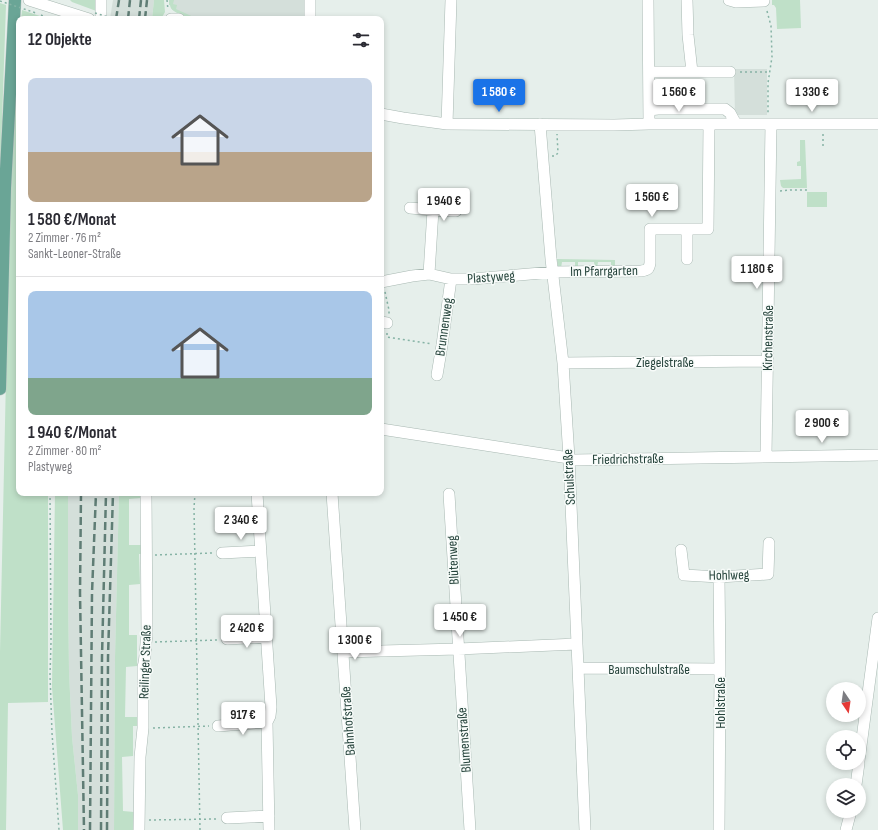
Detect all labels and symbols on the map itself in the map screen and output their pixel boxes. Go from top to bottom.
pin: 1 580 € [462,79,536,113]
pin: 1 560 € [642,79,716,113]
pin: 1 330 € [775,79,849,113]
pin: 1 560 € [615,184,689,218]
pin: 1 940 € [407,188,481,222]
pin: 1 180 € [720,256,794,290]
street label: Im Pfarrgarten [570,262,638,280]
street label: Plastyweg [467,267,516,287]
street label: Brunnenweg [431,296,457,357]
street label: Kirchenstraße [759,305,777,371]
street label: Ziegelstraße [636,354,694,371]
pin: 2 900 € [785,410,859,444]
street label: Schulstraße [559,449,579,505]
street label: Friedrichstraße [592,450,664,468]
pin: 2 340 € [204,507,278,541]
street label: Blütenweg [443,534,463,585]
street label: Hohlweg [709,566,750,584]
pin: 1 450 € [423,604,497,638]
pin: 2 420 € [210,615,284,649]
street label: Reilinger Straße [135,625,155,699]
pin: 1 300 € [318,627,392,661]
street label: Baumschulstraße [608,661,690,678]
street label: Hohlstraße [712,677,729,729]
north arrow [826,682,866,722]
street label: Bahnhofstraße [337,686,359,756]
pin: 917 € [215,702,271,736]
street label: Blumenstraße [453,707,475,773]

